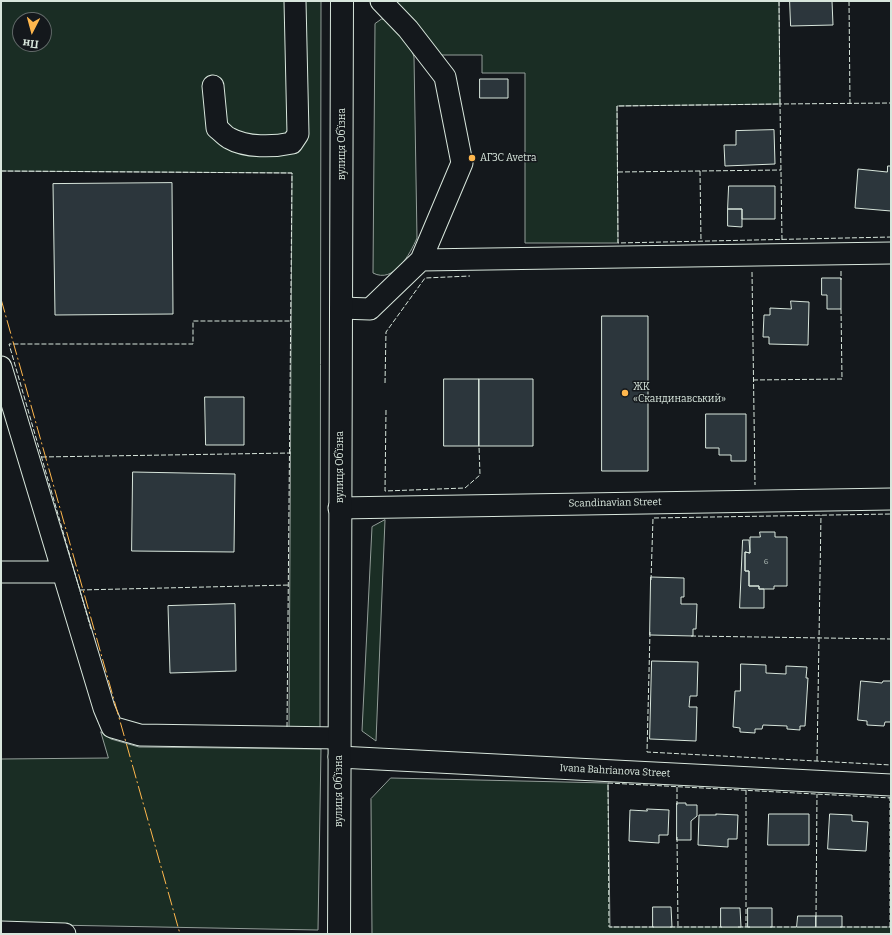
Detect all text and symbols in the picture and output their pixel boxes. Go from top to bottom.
north arrow [12,12,52,52]
text: Пн [22,36,39,51]
street label: вулиця Об’їзна [336,108,348,180]
place label: АГЗС Avetra [480,152,536,164]
marker: АГЗС Avetra [467,153,477,163]
place label: ЖК «Скандинавський» [633,381,726,404]
marker: ЖК «Скандинавський» [620,388,630,398]
street label: вулиця Об’їзна [334,431,346,503]
street label: Scandinavian Street [568,496,662,510]
house number: 6 [764,557,768,567]
street label: вулиця Об’їзна [333,755,345,827]
street label: Ivana Bahrianova Street [559,762,671,780]

